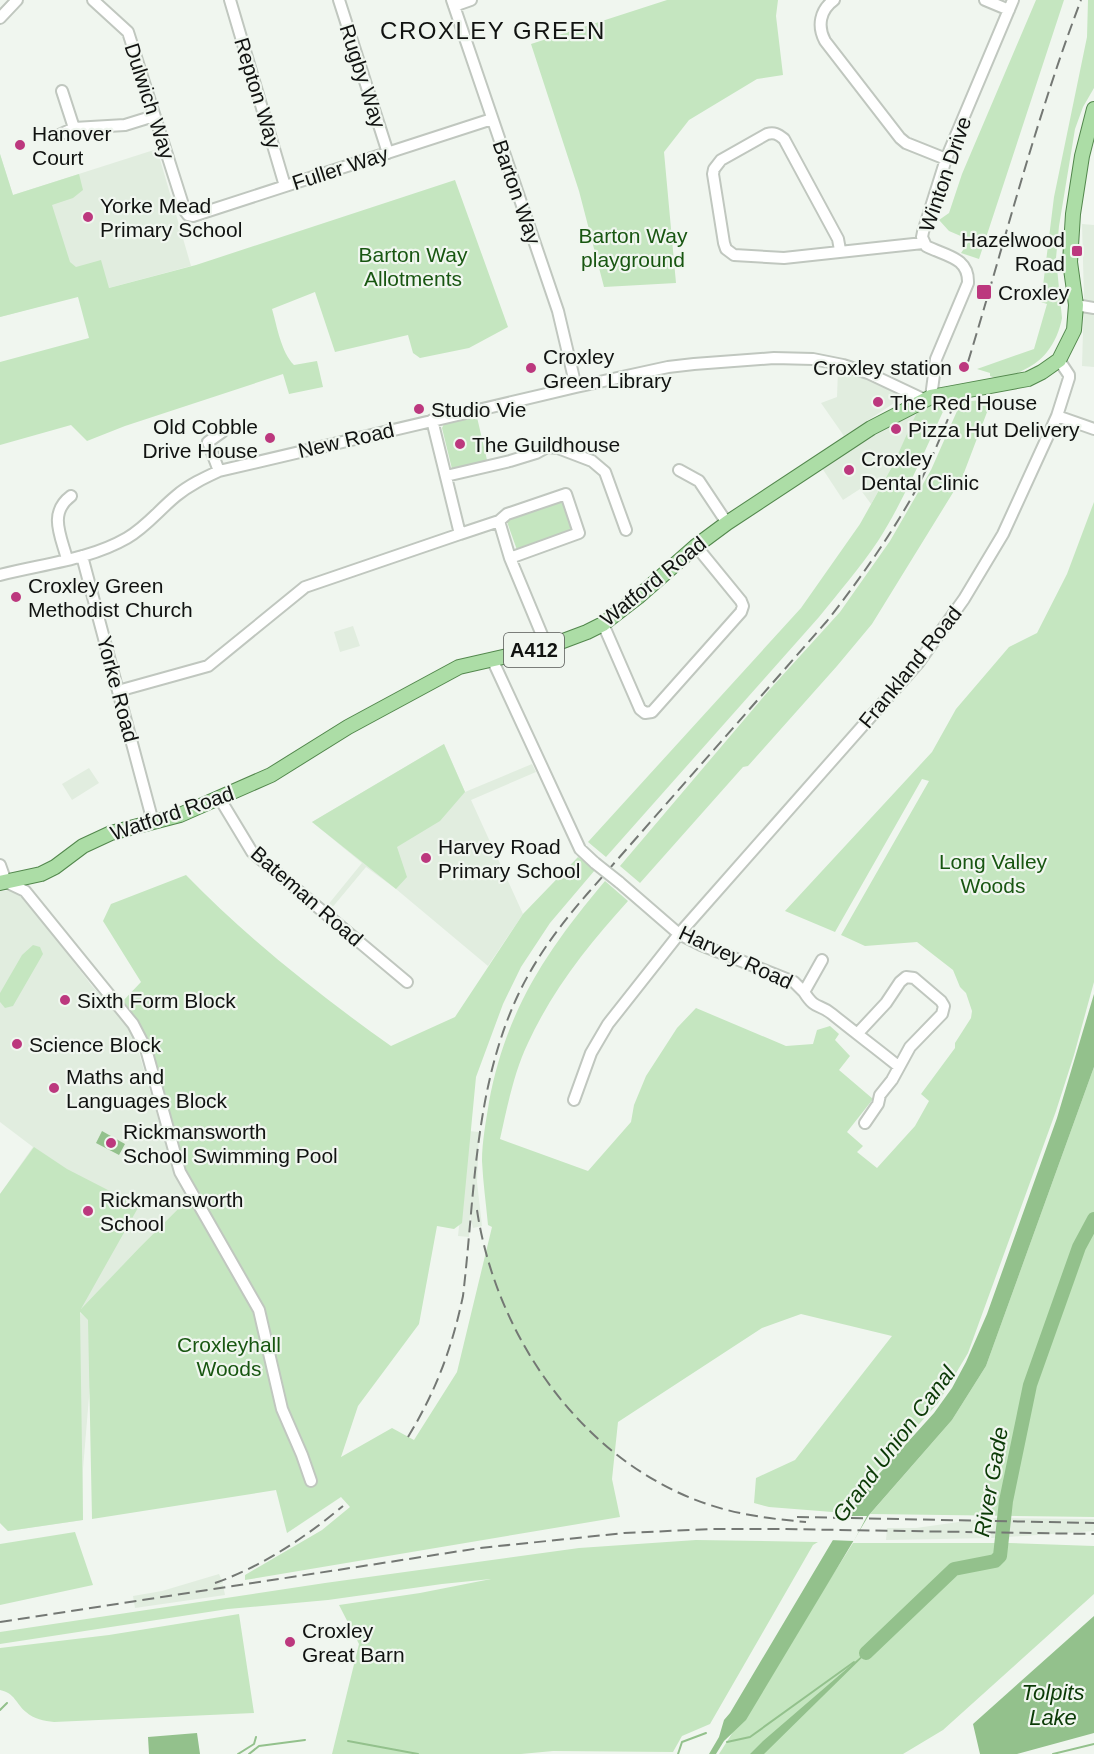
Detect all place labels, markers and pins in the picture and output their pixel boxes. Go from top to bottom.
place label: Hanover Court [32,122,111,169]
marker: Hanover Court [13,138,27,152]
place label: Yorke Mead Primary School [100,194,242,241]
marker: Yorke Mead Primary School [81,210,95,224]
place label: Hazelwood Road [961,228,1065,275]
marker: Hazelwood Road [1070,244,1084,258]
place label: Croxley [998,281,1070,304]
marker: Croxley [975,283,993,301]
place label: Croxley Green Library [543,345,672,392]
place label: Croxley station [813,356,952,379]
marker: Croxley station [957,360,971,374]
marker: Croxley Green Library [524,361,538,375]
place label: The Red House [890,391,1037,414]
marker: The Red House [871,395,885,409]
place label: Studio Vie [431,398,526,421]
marker: Studio Vie [412,402,426,416]
place label: Old Cobble Drive House [142,415,258,462]
place label: Pizza Hut Delivery [908,418,1080,441]
marker: Pizza Hut Delivery [889,422,903,436]
marker: Old Cobble Drive House [263,431,277,445]
place label: The Guildhouse [472,433,620,456]
marker: The Guildhouse [453,437,467,451]
place label: Croxley Dental Clinic [861,447,979,494]
marker: Croxley Dental Clinic [842,463,856,477]
place label: Croxley Green Methodist Church [28,574,193,621]
marker: Croxley Green Methodist Church [9,590,23,604]
place label: Harvey Road Primary School [438,835,580,882]
marker: Harvey Road Primary School [419,851,433,865]
place label: Sixth Form Block [77,989,236,1012]
marker: Sixth Form Block [58,993,72,1007]
place label: Science Block [29,1033,161,1056]
marker: Science Block [10,1037,24,1051]
place label: Maths and Languages Block [66,1065,228,1112]
marker: Maths and Languages Block [47,1081,61,1095]
place label: Rickmansworth School Swimming Pool [123,1120,338,1167]
marker: Rickmansworth School Swimming Pool [104,1136,118,1150]
place label: Rickmansworth School [100,1188,244,1235]
marker: Rickmansworth School [81,1204,95,1218]
place label: Croxley Great Barn [302,1619,405,1666]
marker: Croxley Great Barn [283,1635,297,1649]

